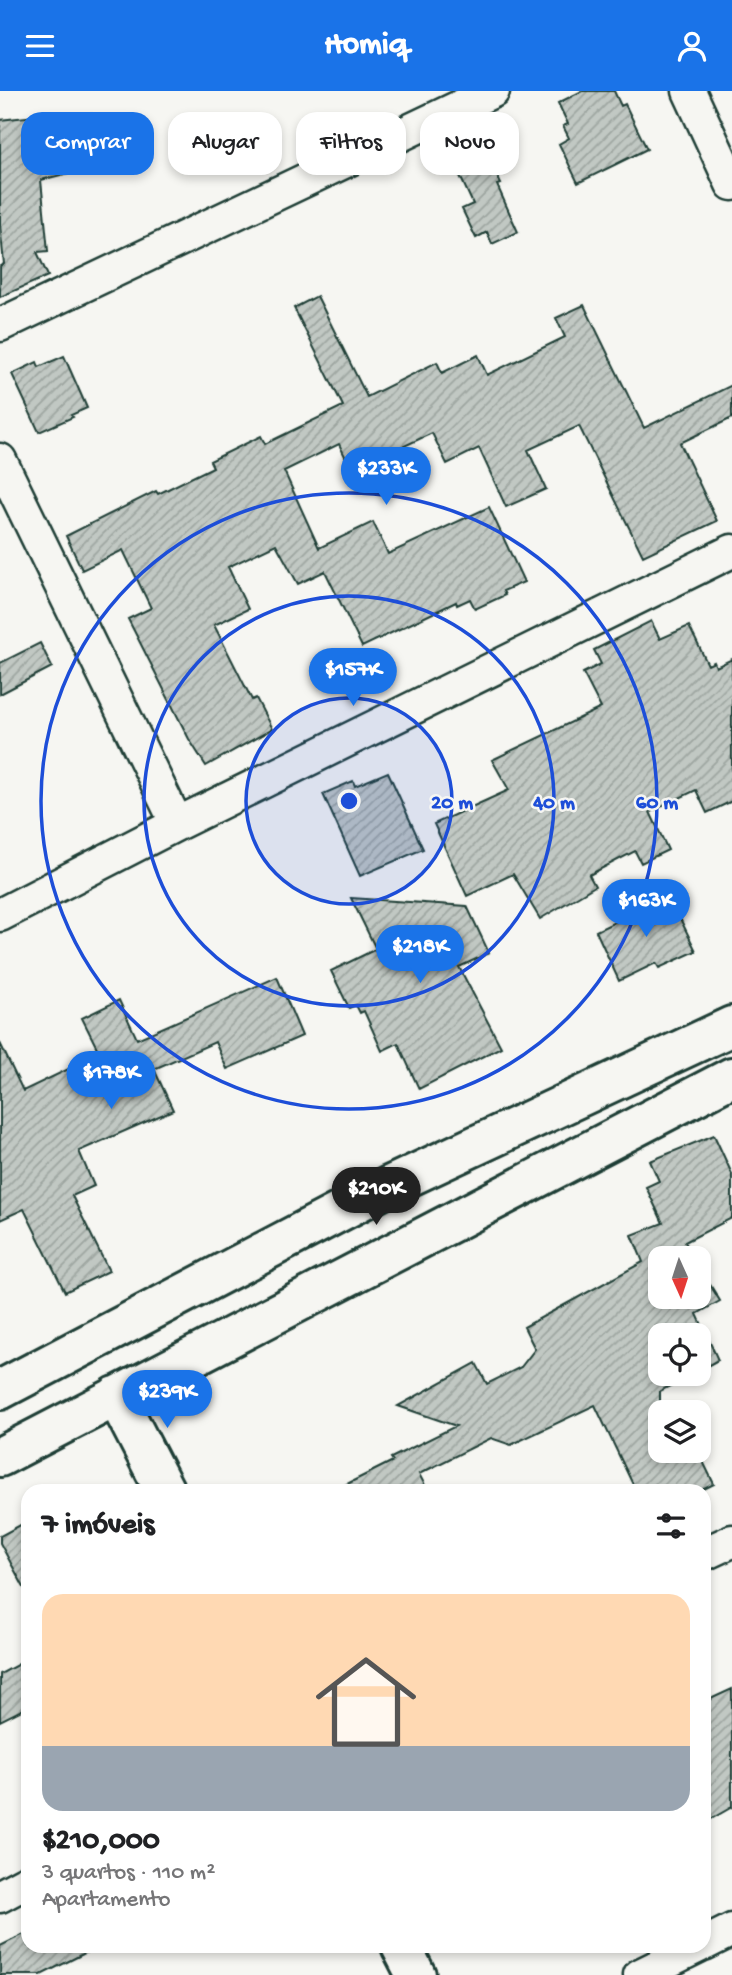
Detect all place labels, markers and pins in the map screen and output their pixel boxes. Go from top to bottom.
pin: $233K [337,447,435,507]
pin: $157K [304,649,402,708]
centre of rings [337,789,361,813]
pin: $163K [597,879,695,939]
pin: $218K [371,925,469,985]
pin: $178K [62,1051,160,1111]
pin: $210K [327,1167,425,1227]
pin: $239K [118,1371,216,1430]

